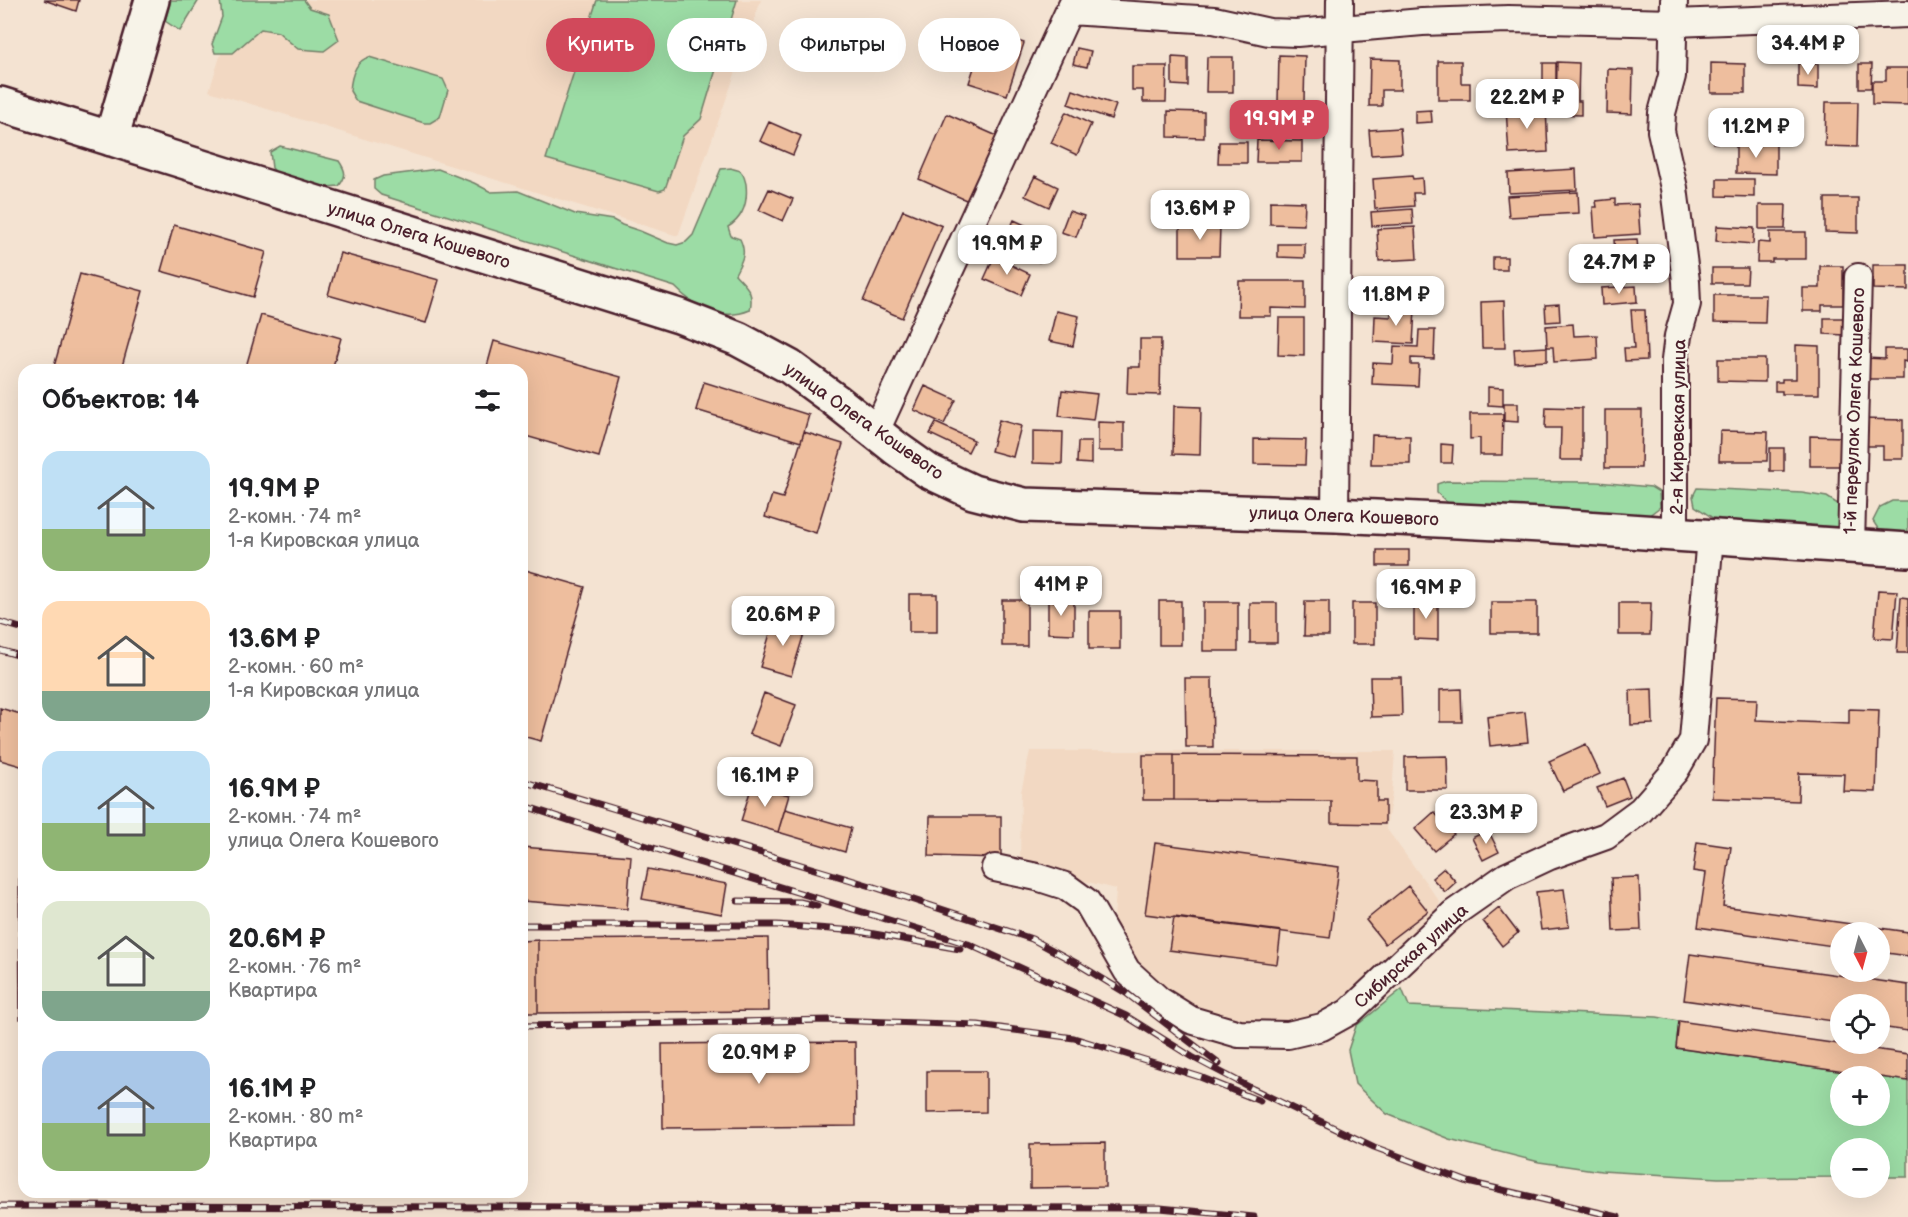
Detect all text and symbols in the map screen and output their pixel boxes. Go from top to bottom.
chip: Купить [546,18,655,72]
chip: Снять [667,18,767,72]
chip: Фильтры [779,18,906,72]
chip: Новое [918,18,1021,72]
pin: 34.4M ₽ [1753,25,1863,76]
text: 34.4M ₽ [1771,32,1845,56]
pin: 22.2M ₽ [1472,79,1582,130]
text: 22.2M ₽ [1490,86,1564,110]
pin: 19.9M ₽ [1224,100,1334,151]
text: 19.9M ₽ [1244,107,1314,131]
pin: 11.2M ₽ [1701,108,1811,159]
text: 11.2M ₽ [1722,115,1790,139]
pin: 13.6M ₽ [1145,190,1255,241]
text: 13.6M ₽ [1165,197,1235,221]
street label: улица Олега Кошевого [325,198,513,273]
pin: 19.9M ₽ [952,225,1062,276]
text: 19.9M ₽ [972,232,1042,256]
pin: 24.7M ₽ [1564,244,1674,295]
text: 24.7M ₽ [1583,251,1655,275]
pin: 11.8M ₽ [1341,276,1451,327]
text: 11.8M ₽ [1362,283,1430,307]
street label: 1-й переулок Олега Кошевого [1840,287,1869,535]
street label: 2-я Кировская улица [1666,338,1691,515]
street label: улица Олега Кошевого [780,358,947,484]
icon: filters [471,384,504,417]
text: Объектов: 14 [42,385,199,416]
text: 19.9M ₽ [228,474,320,505]
icon: home [90,475,162,547]
street label: улица Олега Кошевого [1249,503,1439,530]
text: 2-комн. · 74 m² [228,505,361,529]
text: 1-я Кировская улица [228,529,420,553]
pin: 41M ₽ [1019,566,1103,617]
pin: 16.9M ₽ [1371,569,1481,620]
text: 41M ₽ [1034,573,1088,597]
text: 16.9M ₽ [1391,576,1461,600]
pin: 20.6M ₽ [728,596,838,647]
text: 20.6M ₽ [746,603,820,627]
text: 13.6M ₽ [228,624,320,655]
icon: home [90,625,162,697]
text: 2-комн. · 60 m² [228,655,364,679]
text: 1-я Кировская улица [228,679,420,703]
pin: 16.1M ₽ [710,757,820,808]
text: 16.1M ₽ [731,764,799,788]
text: 16.9M ₽ [228,774,320,805]
icon: home [90,775,162,847]
pin: 23.3M ₽ [1431,794,1541,845]
text: 23.3M ₽ [1449,801,1523,825]
text: 2-комн. · 74 m² [228,805,361,829]
text: улица Олега Кошевого [228,829,439,853]
street label: Сибирская улица [1350,900,1473,1013]
north arrow [1830,922,1890,982]
map controls [1830,922,1890,1198]
text: 20.6M ₽ [228,924,325,955]
icon: home [90,925,162,997]
text: 2-комн. · 76 m² [228,955,361,979]
text: Квартира [228,979,318,1003]
button: locate [1830,994,1890,1054]
pin: 20.9M ₽ [704,1034,814,1085]
text: 20.9M ₽ [722,1041,796,1065]
button: + [1830,1066,1890,1126]
text: 16.1M ₽ [228,1074,316,1105]
icon: home [90,1075,162,1147]
text: 2-комн. · 80 m² [228,1105,363,1129]
text: Квартира [228,1129,318,1153]
button: − [1830,1138,1890,1198]

